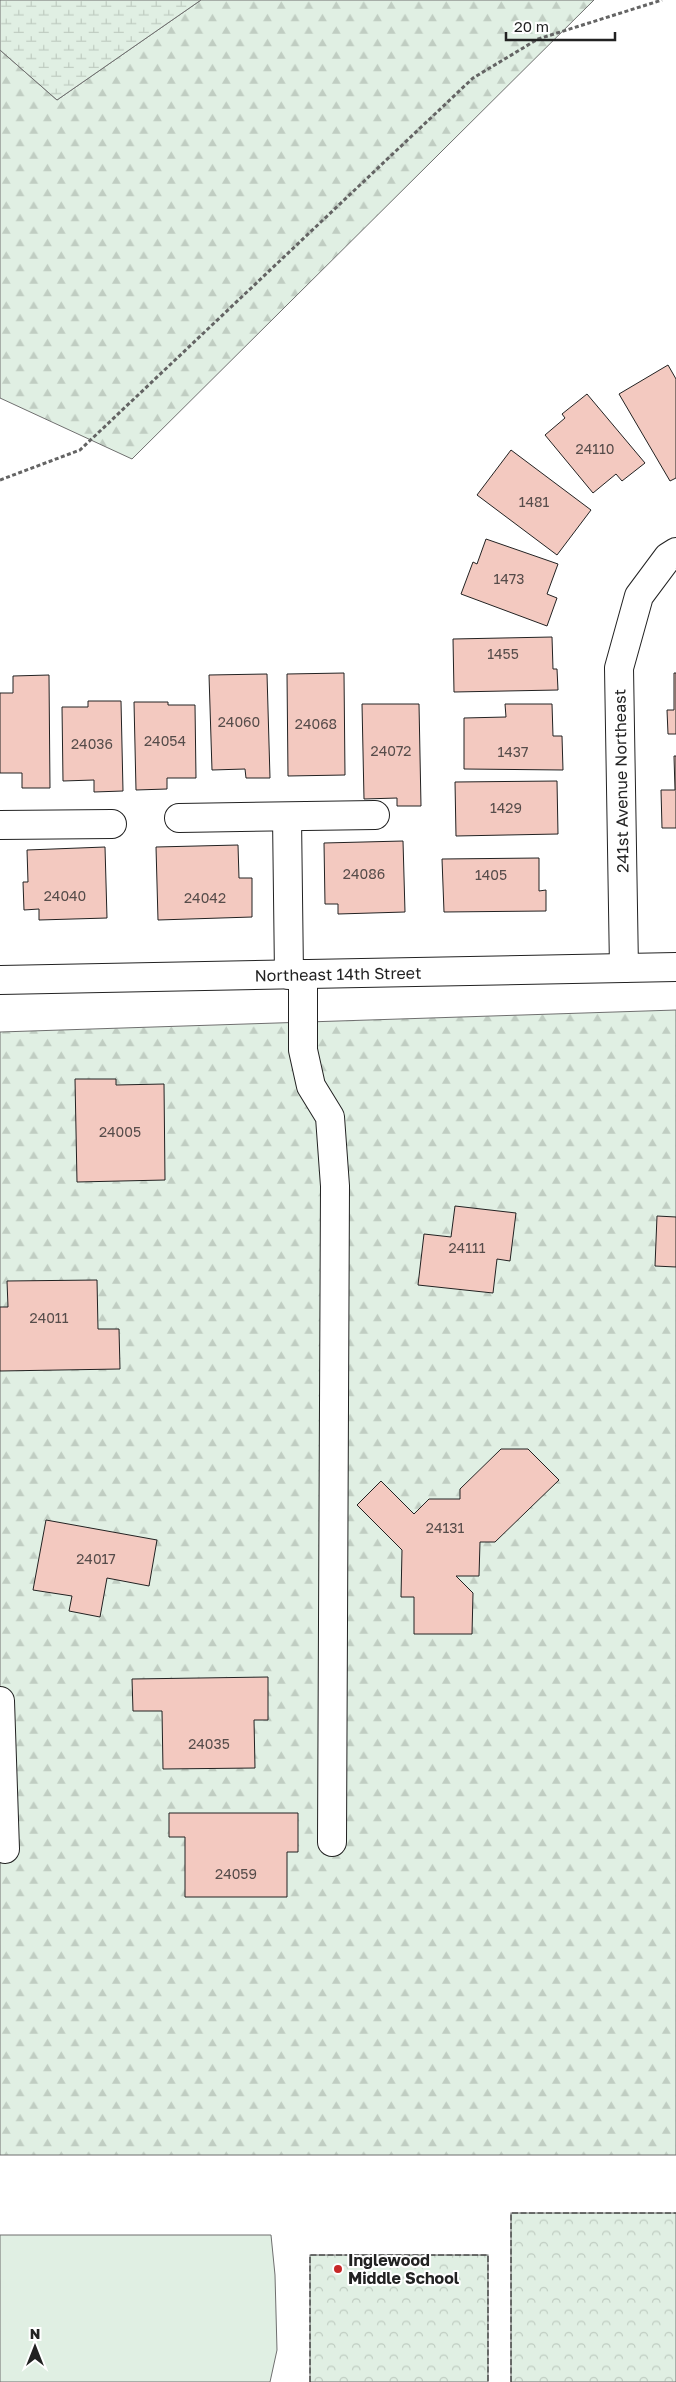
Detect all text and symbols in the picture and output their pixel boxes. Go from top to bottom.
scale bar [506,10,615,42]
text: 20 m [514,17,549,35]
house number: 24110 [576,440,614,457]
house number: 1481 [519,493,550,510]
house number: 1473 [494,570,524,587]
house number: 1455 [487,645,519,662]
street label: 241st Avenue Northeast [609,689,633,873]
house number: 24060 [218,713,260,730]
house number: 24068 [295,715,337,732]
house number: 24054 [144,732,186,749]
house number: 24036 [71,735,113,752]
house number: 24072 [371,742,411,759]
house number: 1437 [498,743,528,760]
house number: 1429 [490,799,522,816]
house number: 24086 [343,865,385,882]
house number: 1405 [475,866,507,883]
house number: 24040 [44,887,86,904]
house number: 24042 [184,889,226,906]
street label: Northeast 14th Street [254,963,422,985]
house number: 24005 [99,1123,141,1140]
house number: 24111 [448,1239,486,1256]
house number: 24011 [30,1309,69,1326]
house number: 24131 [426,1519,464,1536]
house number: 24017 [76,1550,116,1567]
house number: 24035 [188,1735,230,1752]
house number: 24059 [215,1865,257,1882]
place label: Inglewood Middle School [348,2250,460,2288]
marker: Inglewood Middle School [332,2263,344,2275]
north arrow [10,2322,60,2372]
text: N [30,2325,40,2342]

